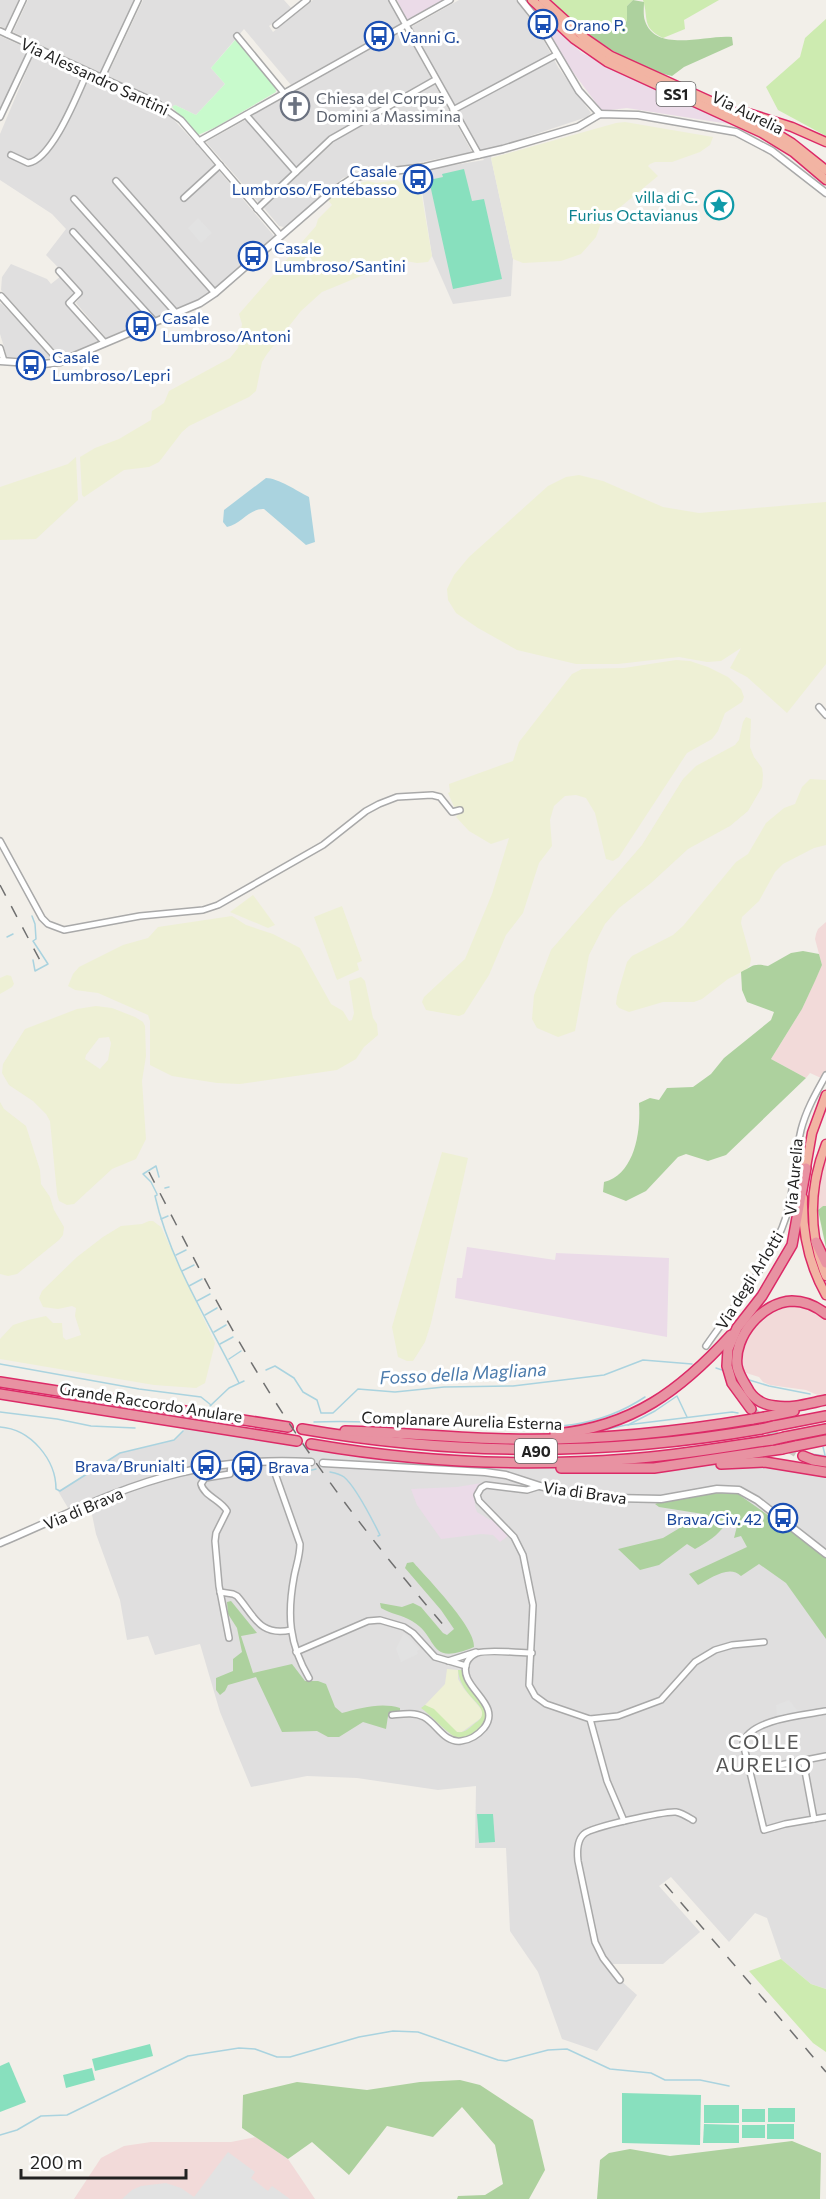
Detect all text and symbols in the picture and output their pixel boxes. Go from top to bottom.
bus stop icon: Orano P. [527,8,559,40]
place label: Orano P. [564,15,626,34]
bus stop icon: Vanni G. [363,20,395,52]
place label: Vanni G. [400,27,460,46]
street label: Via Alessandro Santini [18,33,172,119]
road number: SS1 [656,82,696,106]
street label: Via Aurelia [709,86,787,138]
place label: Chiesa del Corpus Domini a Massimina [316,88,461,125]
church icon: Chiesa del Corpus Domini a Massimina [279,90,311,122]
place label: Casale Lumbroso/Fontebasso [232,161,397,198]
bus stop icon: Casale Lumbroso/Fontebasso [402,163,434,195]
place label: villa di C. Furius Octavianus [569,187,698,224]
place icon: villa di C. Furius Octavianus [703,189,735,221]
place label: Casale Lumbroso/Santini [274,238,406,275]
bus stop icon: Casale Lumbroso/Santini [237,240,269,272]
place label: Casale Lumbroso/Antoni [162,308,291,345]
bus stop icon: Casale Lumbroso/Antoni [125,310,157,342]
place label: Casale Lumbroso/Lepri [52,347,171,384]
bus stop icon: Casale Lumbroso/Lepri [15,349,47,381]
street label: Via Aurelia [780,1138,806,1216]
street label: Via degli Arlotti [711,1227,787,1333]
water label: Fosso della Magliana [379,1358,547,1388]
street label: Grande Raccordo Anulare [58,1378,244,1426]
street label: Complanare Aurelia Esterna [361,1407,563,1433]
road number: A90 [515,1439,557,1463]
bus stop icon: Brava/Brunialti [190,1449,222,1481]
bus stop icon: Brava [231,1450,263,1482]
place label: Brava/Brunialti [75,1456,185,1475]
place label: Brava [268,1457,309,1476]
street label: Via di Brava [542,1477,628,1507]
street label: Via di Brava [41,1483,125,1533]
bus stop icon: Brava/Civ. 42 [767,1502,799,1534]
place label: Brava/Civ. 42 [667,1509,762,1528]
district label: COLLE AURELIO [716,1729,812,1776]
scale bar [21,2142,186,2180]
text: 200 m [30,2151,83,2173]

